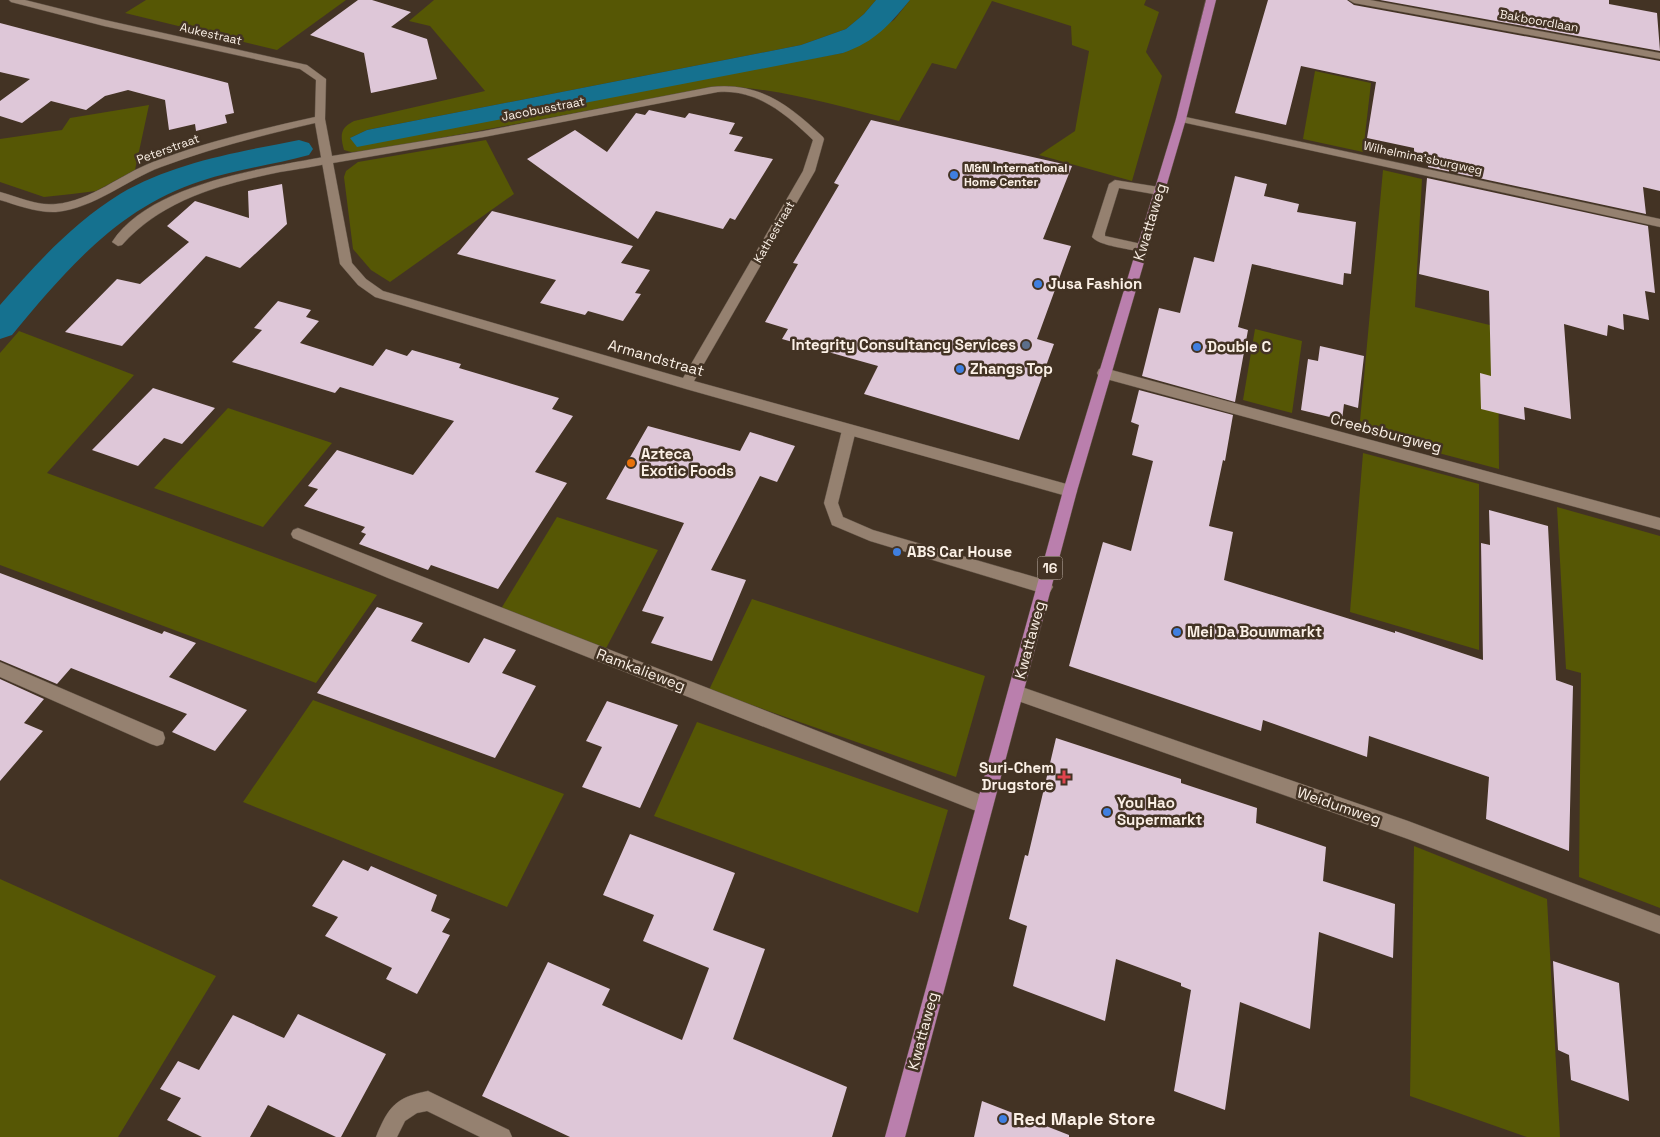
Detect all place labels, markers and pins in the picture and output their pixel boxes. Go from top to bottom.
place label: M&N International Home Center [964,160,1068,190]
marker: M&N International Home Center [948,169,960,181]
place label: Jusa Fashion [1048,274,1142,293]
marker: Jusa Fashion [1032,278,1044,290]
place label: Integrity Consultancy Services [791,335,1016,354]
place label: Double C [1207,337,1271,356]
marker: Integrity Consultancy Services [1020,339,1032,351]
marker: Double C [1191,341,1203,353]
place label: Zhangs Top [970,359,1053,378]
marker: Zhangs Top [954,363,966,375]
place label: Azteca Exotic Foods [641,444,734,480]
marker: Azteca Exotic Foods [625,457,637,469]
place label: ABS Car House [907,542,1013,561]
marker: ABS Car House [891,546,903,558]
place label: Mei Da Bouwmarkt [1187,622,1322,641]
marker: Mei Da Bouwmarkt [1171,626,1183,638]
place label: Suri-Chem Drugstore [979,758,1054,794]
marker: Suri-Chem Drugstore [1058,771,1070,783]
place label: You Hao Supermarkt [1117,793,1202,829]
marker: You Hao Supermarkt [1101,806,1113,818]
place label: Red Maple Store [1013,1107,1155,1130]
marker: Red Maple Store [997,1113,1009,1125]

